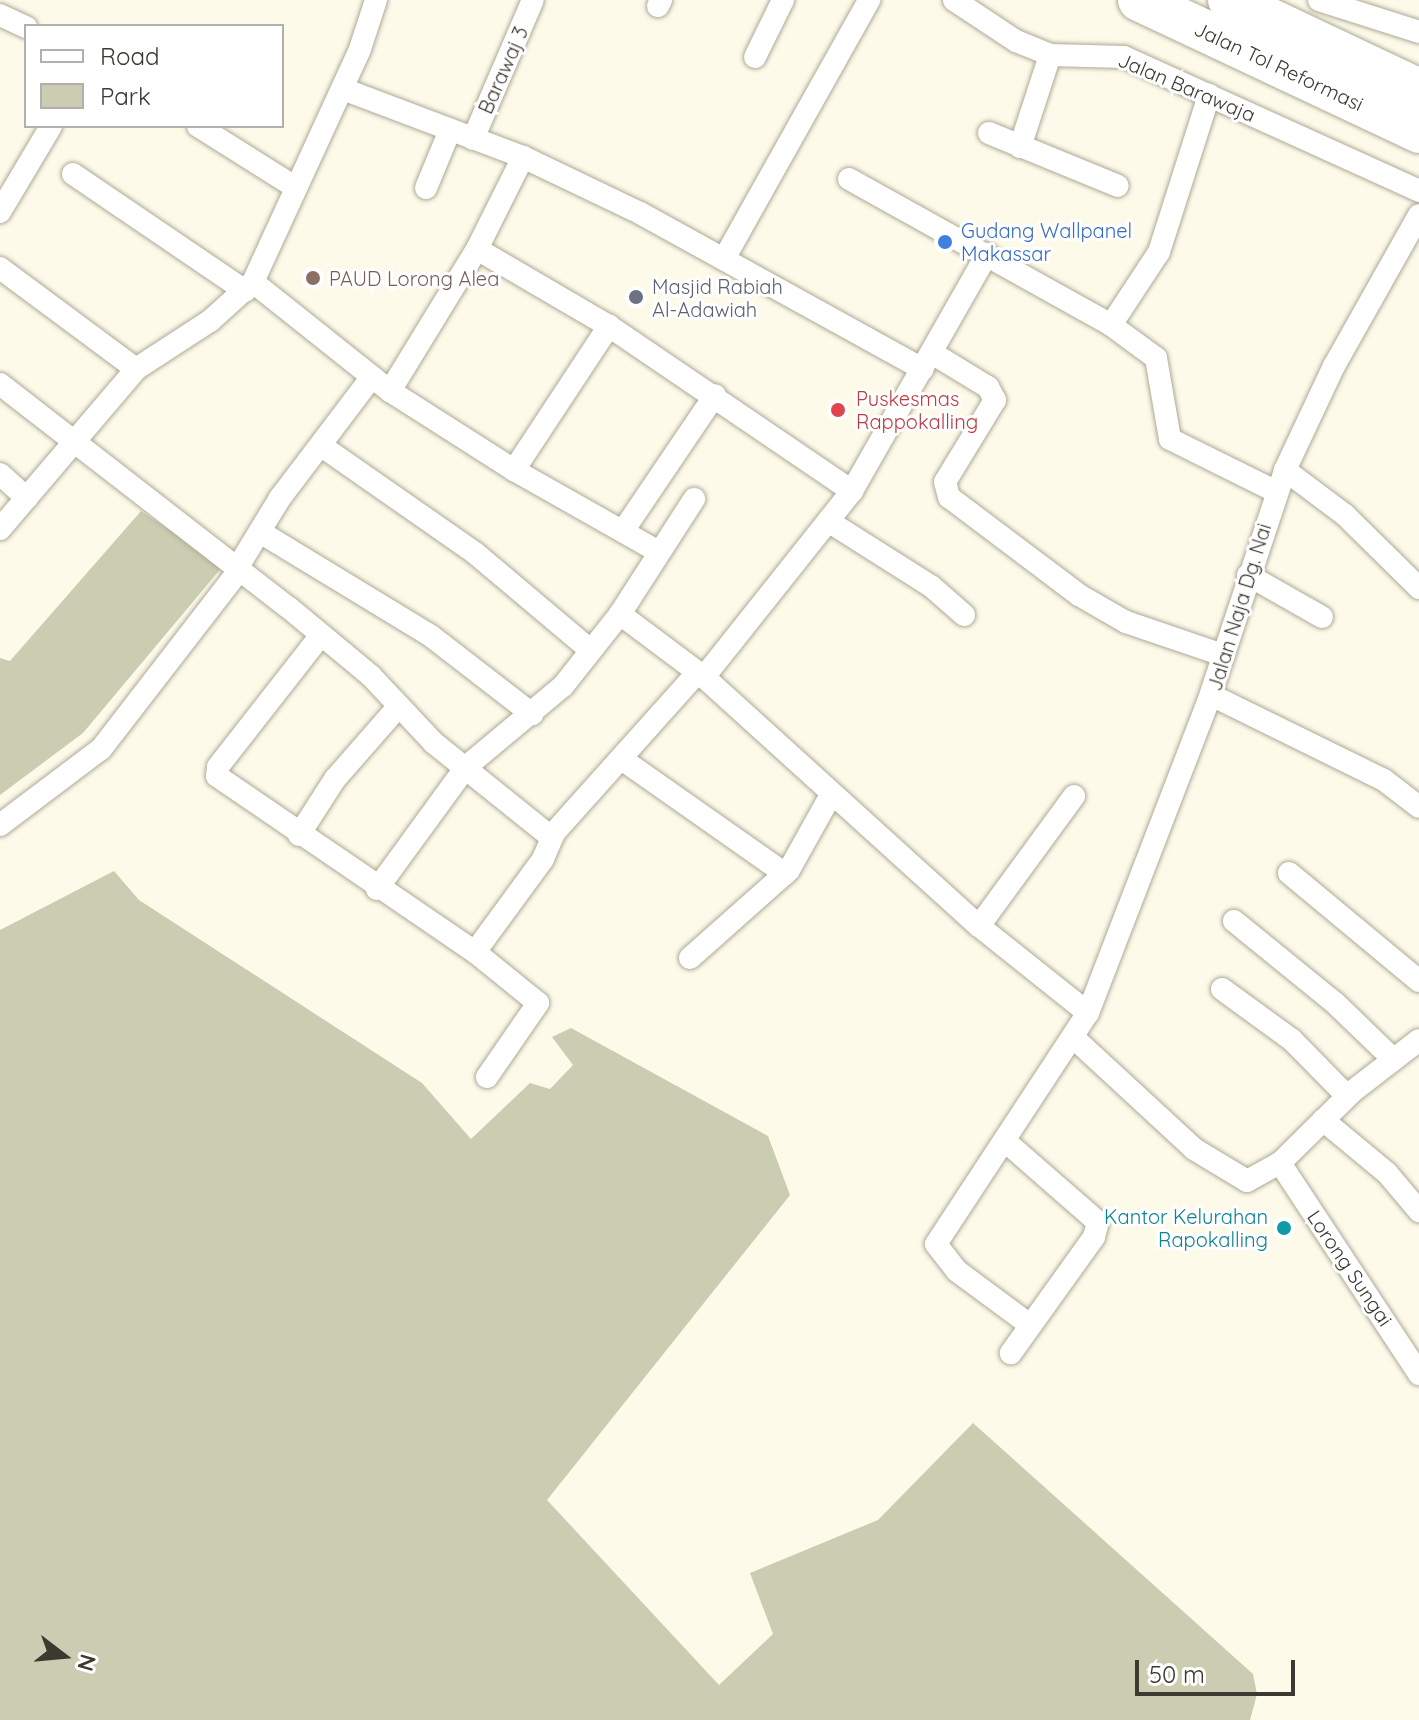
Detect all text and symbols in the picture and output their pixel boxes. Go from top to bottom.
street label: Jalan Tol Reformasi [1191,16,1367,116]
street label: Barawaj 3 [473,23,533,117]
legend [24,24,284,128]
text: Road [100,41,160,71]
street label: Jalan Barawaja [1115,47,1259,127]
text: Park [100,81,151,111]
place label: Gudang Wallpanel Makassar [961,218,1132,265]
marker: Gudang Wallpanel Makassar [936,233,954,251]
place label: PAUD Lorong Alea [329,266,499,290]
marker: PAUD Lorong Alea [304,269,322,287]
place label: Masjid Rabiah Al-Adawiah [652,274,783,321]
marker: Masjid Rabiah Al-Adawiah [627,288,645,306]
place label: Puskesmas Rappokalling [856,386,978,433]
marker: Puskesmas Rappokalling [827,399,849,421]
street label: Jalan Naja Dg. Nai [1202,520,1276,694]
place label: Kantor Kelurahan Rapokalling [1104,1204,1268,1251]
street label: Lorong Sungai [1302,1206,1398,1330]
marker: Kantor Kelurahan Rapokalling [1275,1219,1293,1237]
north arrow [24,1616,104,1696]
scale bar [1139,1644,1299,1694]
text: N [71,1651,103,1674]
text: 50 m [1149,1659,1205,1689]

